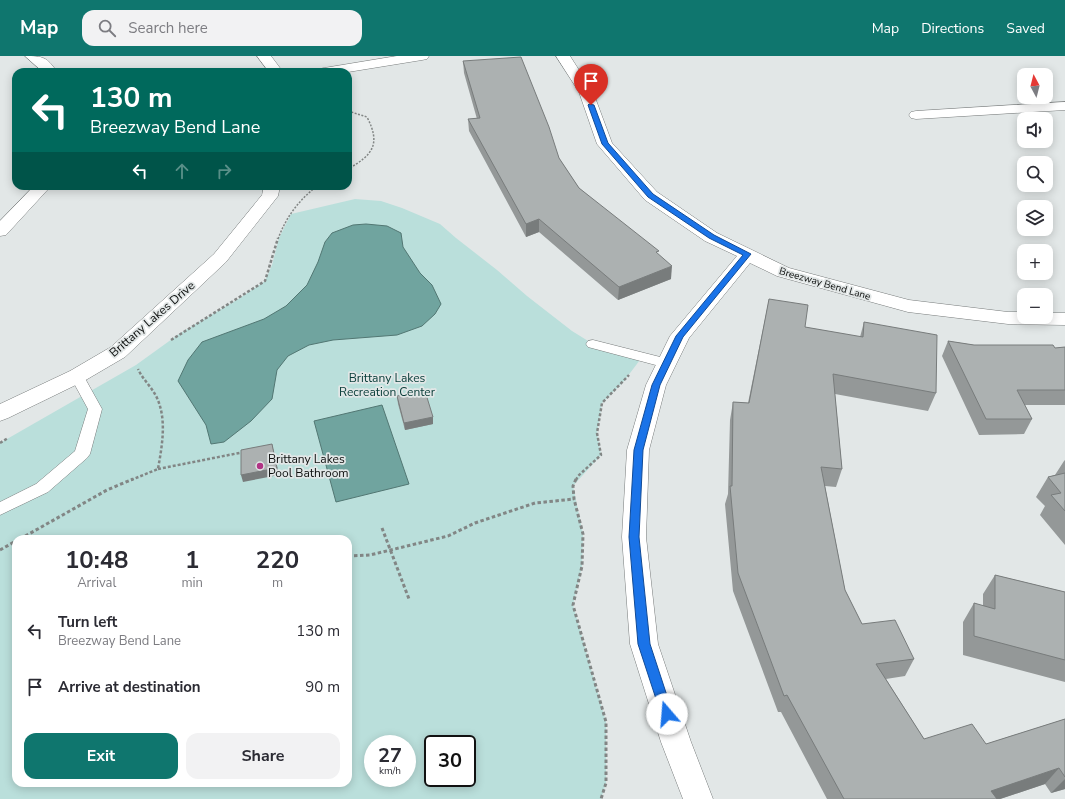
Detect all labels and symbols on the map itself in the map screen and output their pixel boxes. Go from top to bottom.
pin [574,64,608,105]
north arrow [1017,68,1053,104]
street label: Breezway Bend Lane [777,264,872,304]
street label: Brittany Lakes Drive [106,277,198,361]
park label: Brittany Lakes Recreation Center [339,370,436,400]
place label: Brittany Lakes Pool Bathroom [268,451,349,481]
marker: Brittany Lakes Pool Bathroom [255,461,265,471]
position arrow [646,693,688,735]
speed limit sign: 30 [424,735,476,787]

